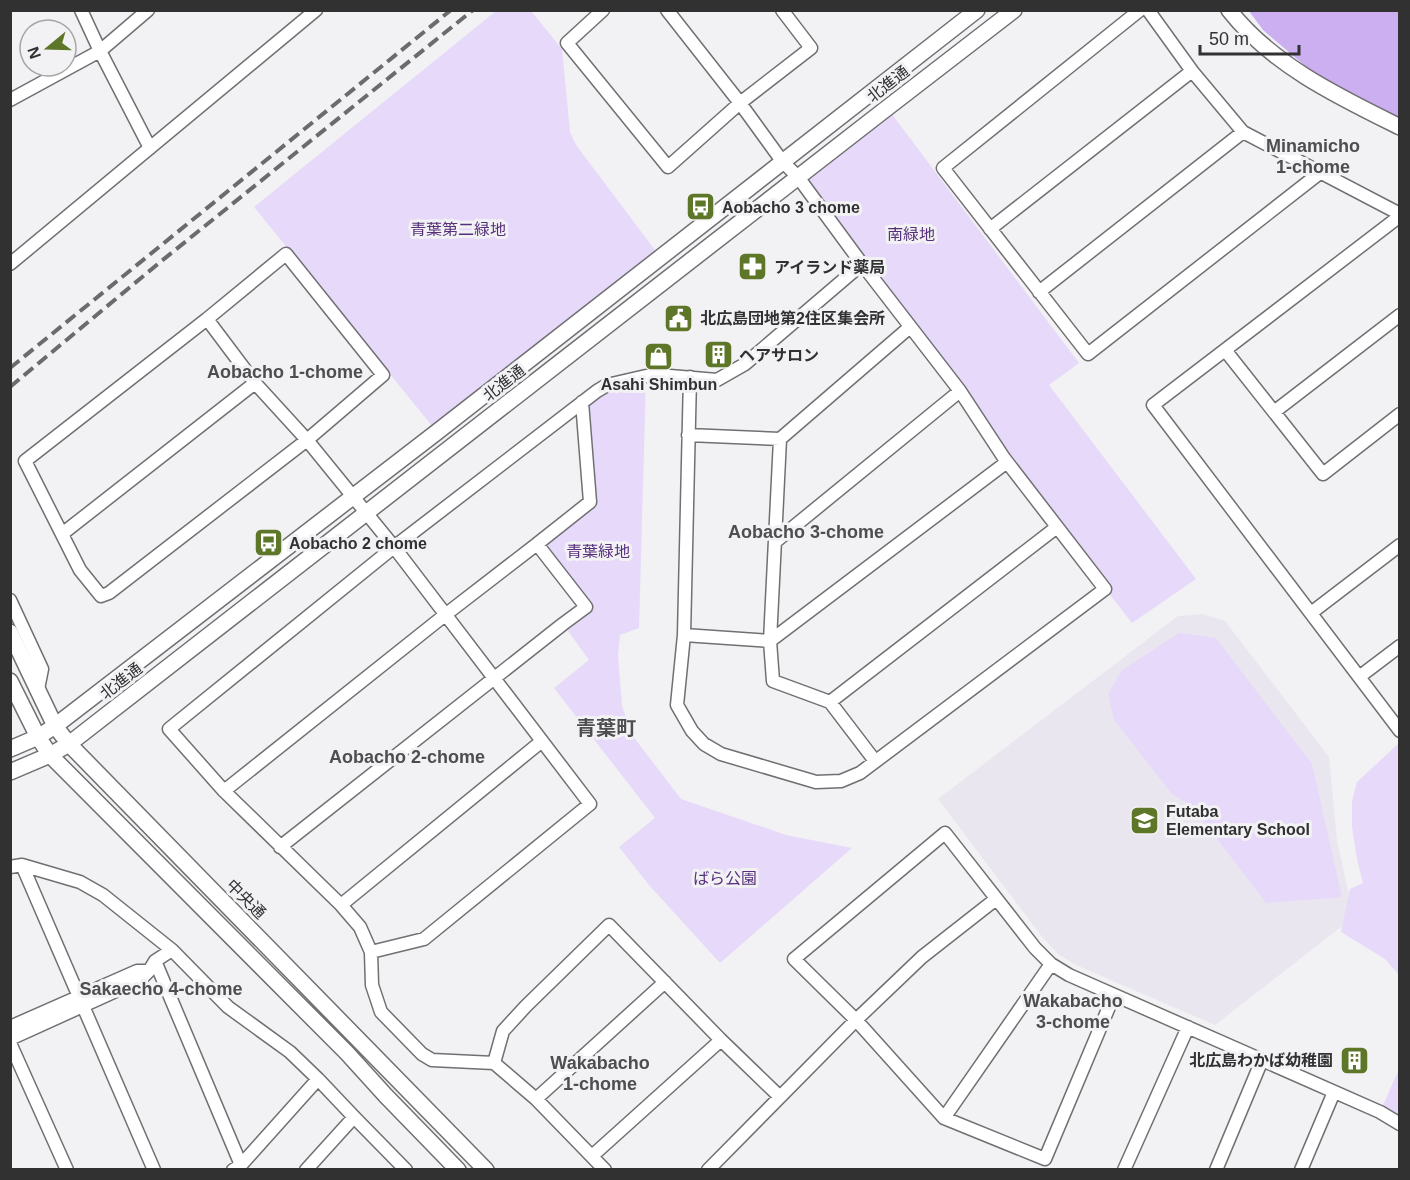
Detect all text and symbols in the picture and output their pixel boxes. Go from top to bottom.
north arrow [18,18,78,78]
scale bar [1200,18,1299,56]
text: 50 m [1209,29,1249,49]
text: N [24,44,44,61]
street label: 北進通 [864,63,912,105]
district label: Minamicho 1-chome [1266,136,1360,177]
bus stop icon: Aobacho 3 chome [685,191,717,223]
place label: Aobacho 3 chome [722,199,860,216]
park label: 青葉第二緑地 [410,221,506,238]
park label: 南緑地 [887,226,935,243]
pharmacy icon: アイランド薬局 [737,251,769,283]
place label: アイランド薬局 [774,259,885,276]
public building icon: 北広島団地第2住区集会所 [663,302,695,334]
place label: 北広島団地第2住区集会所 [700,310,885,327]
building icon: ヘアサロン [702,339,734,371]
shop icon: Asahi Shimbun [643,340,675,372]
place label: ヘアサロン [739,347,819,364]
district label: Aobacho 1-chome [207,362,363,382]
street label: 北進通 [480,362,528,404]
place label: Asahi Shimbun [601,376,717,393]
district label: Aobacho 3-chome [728,522,884,542]
bus stop icon: Aobacho 2 chome [252,527,284,559]
place label: Aobacho 2 chome [289,535,427,552]
park label: 青葉緑地 [566,543,630,560]
street label: 北進通 [97,660,145,702]
district label: 青葉町 [576,717,636,739]
district label: Aobacho 2-chome [329,747,485,767]
place label: Futaba Elementary School [1166,803,1310,838]
school or university icon: Futaba Elementary School [1129,804,1161,836]
park label: ばら公園 [693,870,757,887]
street label: 中央通 [223,876,269,922]
district label: Sakaecho 4-chome [79,979,243,999]
district label: Wakabacho 3-chome [1023,991,1123,1032]
building icon: 北広島わかば幼稚園 [1338,1044,1370,1076]
place label: 北広島わかば幼稚園 [1189,1052,1333,1069]
district label: Wakabacho 1-chome [550,1053,650,1094]

